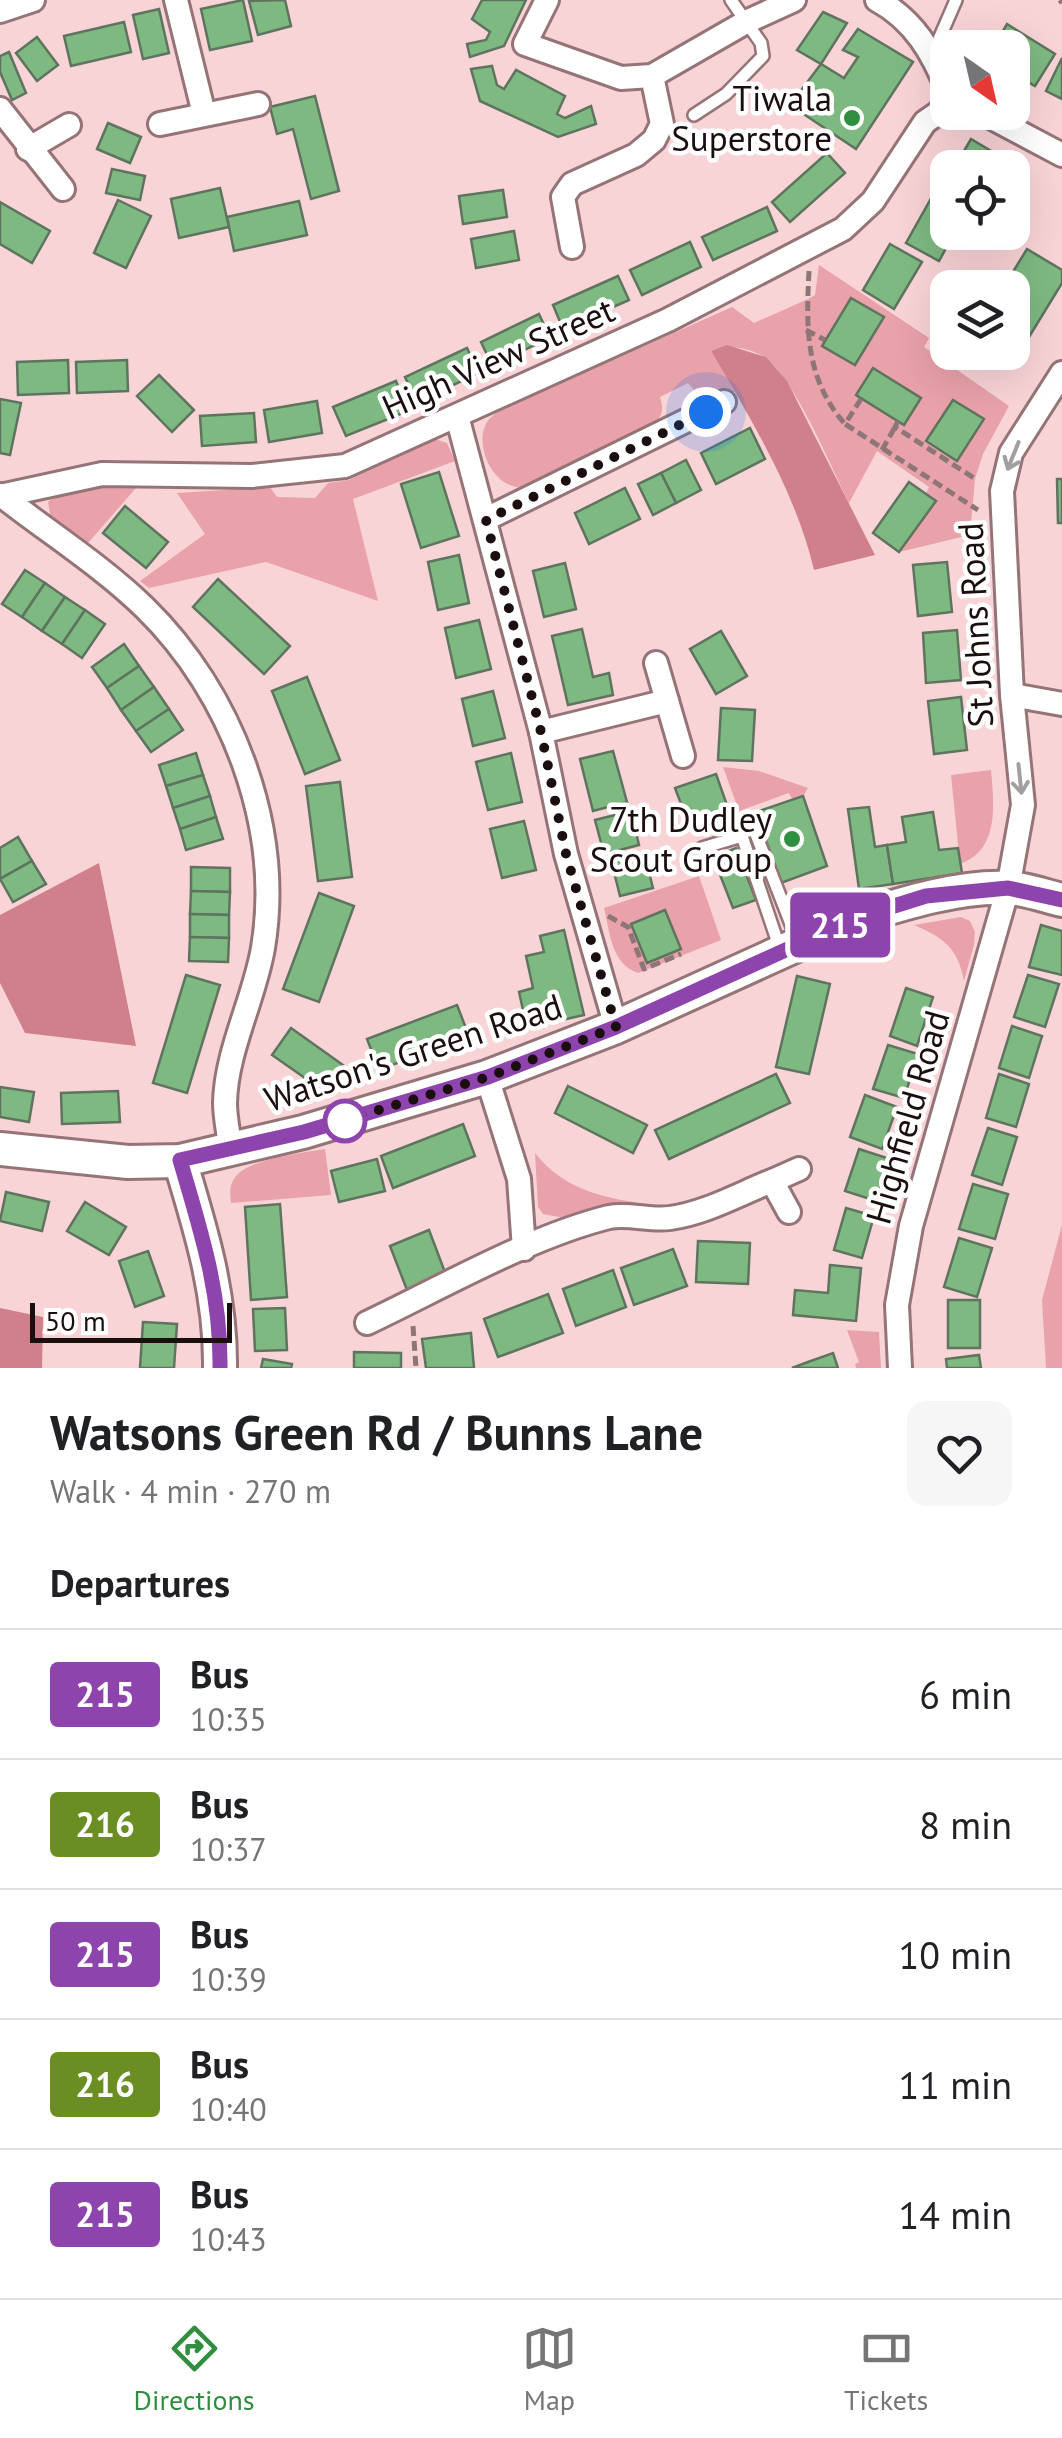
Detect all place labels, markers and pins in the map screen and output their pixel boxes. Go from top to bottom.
place label: Tiwala Superstore [671,75,832,161]
marker: Tiwala Superstore [841,107,863,129]
place label: 7th Dudley Scout Group [590,796,772,882]
marker: 7th Dudley Scout Group [781,828,803,850]
unlabelled marker [324,1100,366,1142]

